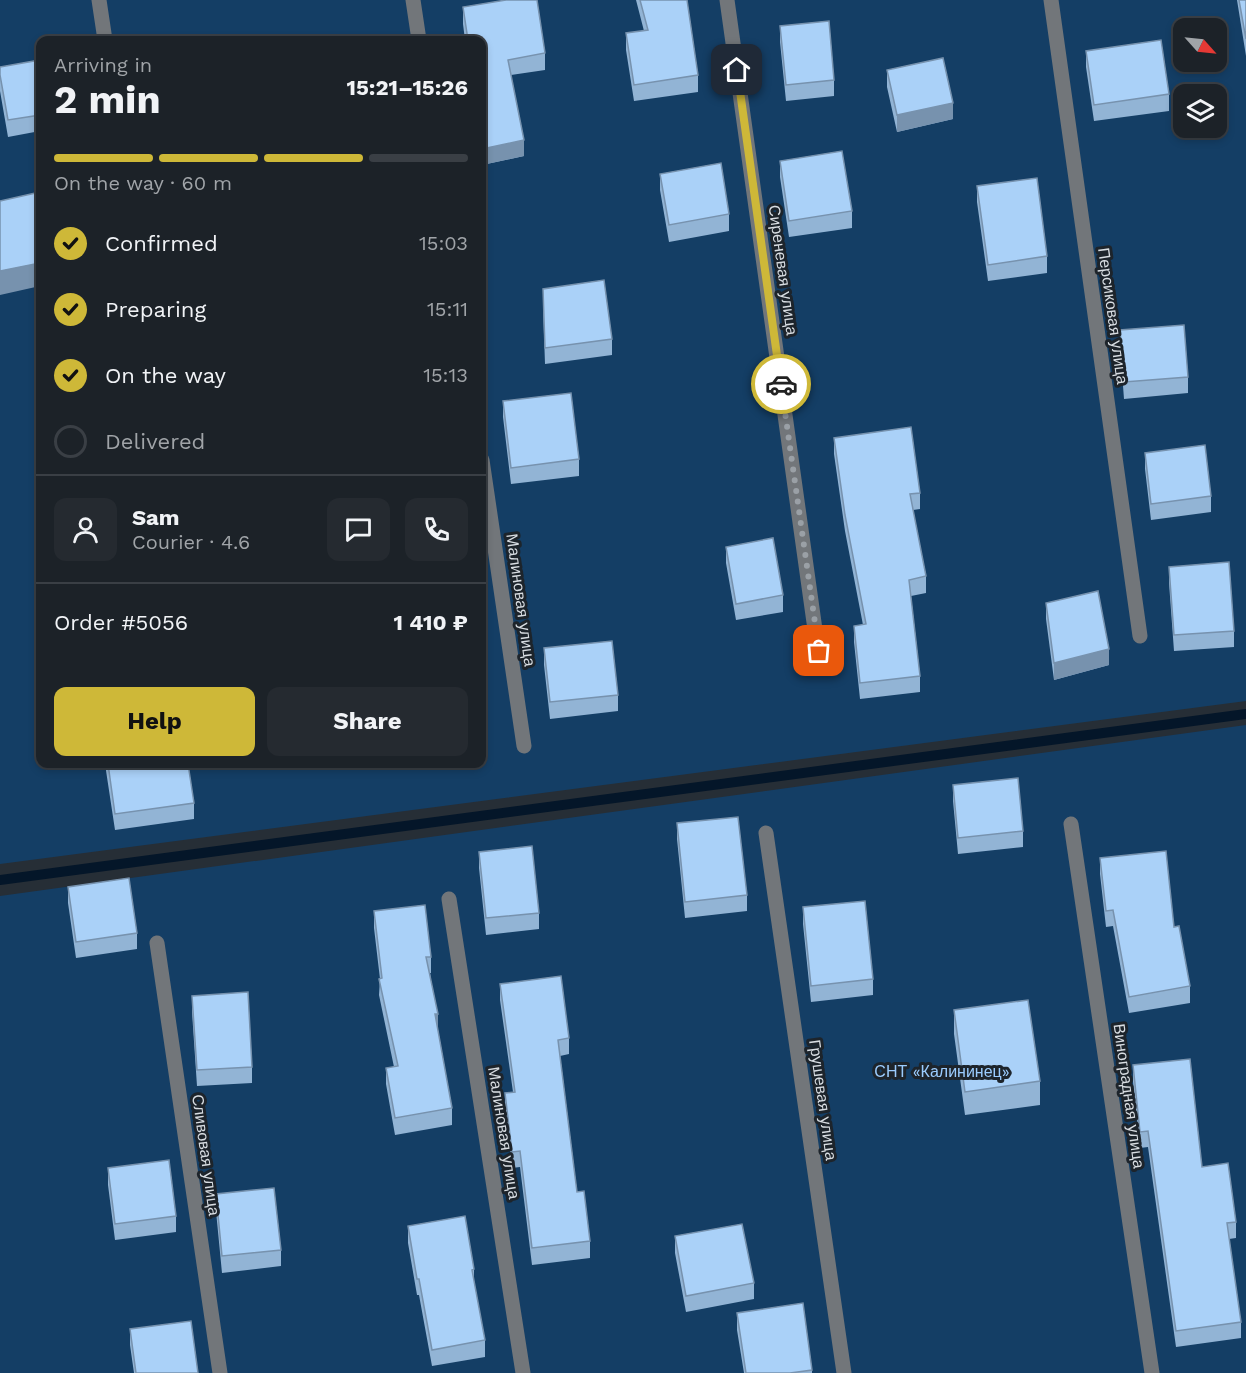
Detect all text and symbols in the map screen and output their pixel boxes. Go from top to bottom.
north arrow [1173,18,1227,72]
map controls [1173,18,1227,138]
pin [711,44,762,95]
text: Arriving in [54,53,152,77]
icon: home [720,53,753,86]
text: 15:21–15:26 [347,75,468,100]
text: 2 min [54,77,161,122]
button: layers [1173,84,1227,138]
text: On the way · 60 m [54,171,232,195]
street label: Сиреневая улица [764,204,802,336]
icon: check [54,227,87,260]
text: Confirmed [105,231,218,256]
text: 15:03 [419,231,468,255]
street label: Персиковая улица [1094,247,1132,386]
icon: check [54,293,87,326]
text: Preparing [105,297,206,322]
text: 15:11 [427,297,468,321]
courier [751,354,811,414]
icon: check [54,359,87,392]
text: On the way [105,363,226,388]
text: 15:13 [423,363,468,387]
icon: car [765,368,798,401]
text: Delivered [105,429,205,454]
button: person [54,498,117,561]
button: chat [327,498,390,561]
button: phone [405,498,468,561]
text: Sam [132,505,180,530]
text: Courier · 4.6 [132,530,250,554]
street label: Малиновая улица [502,532,540,668]
text: Order #5056 [54,610,188,635]
text: 1 410 ₽ [393,610,468,635]
pin [793,625,844,676]
icon: bag [802,634,835,667]
button: Help [54,687,255,756]
button: Share [267,687,468,756]
street label: Виноградная улица [1109,1022,1149,1170]
street label: Грушевая улица [805,1038,841,1162]
park label: СНТ «Калининец» [874,1062,1010,1081]
street label: Малиновая улица [484,1065,524,1201]
street label: Сливовая улица [188,1093,224,1217]

